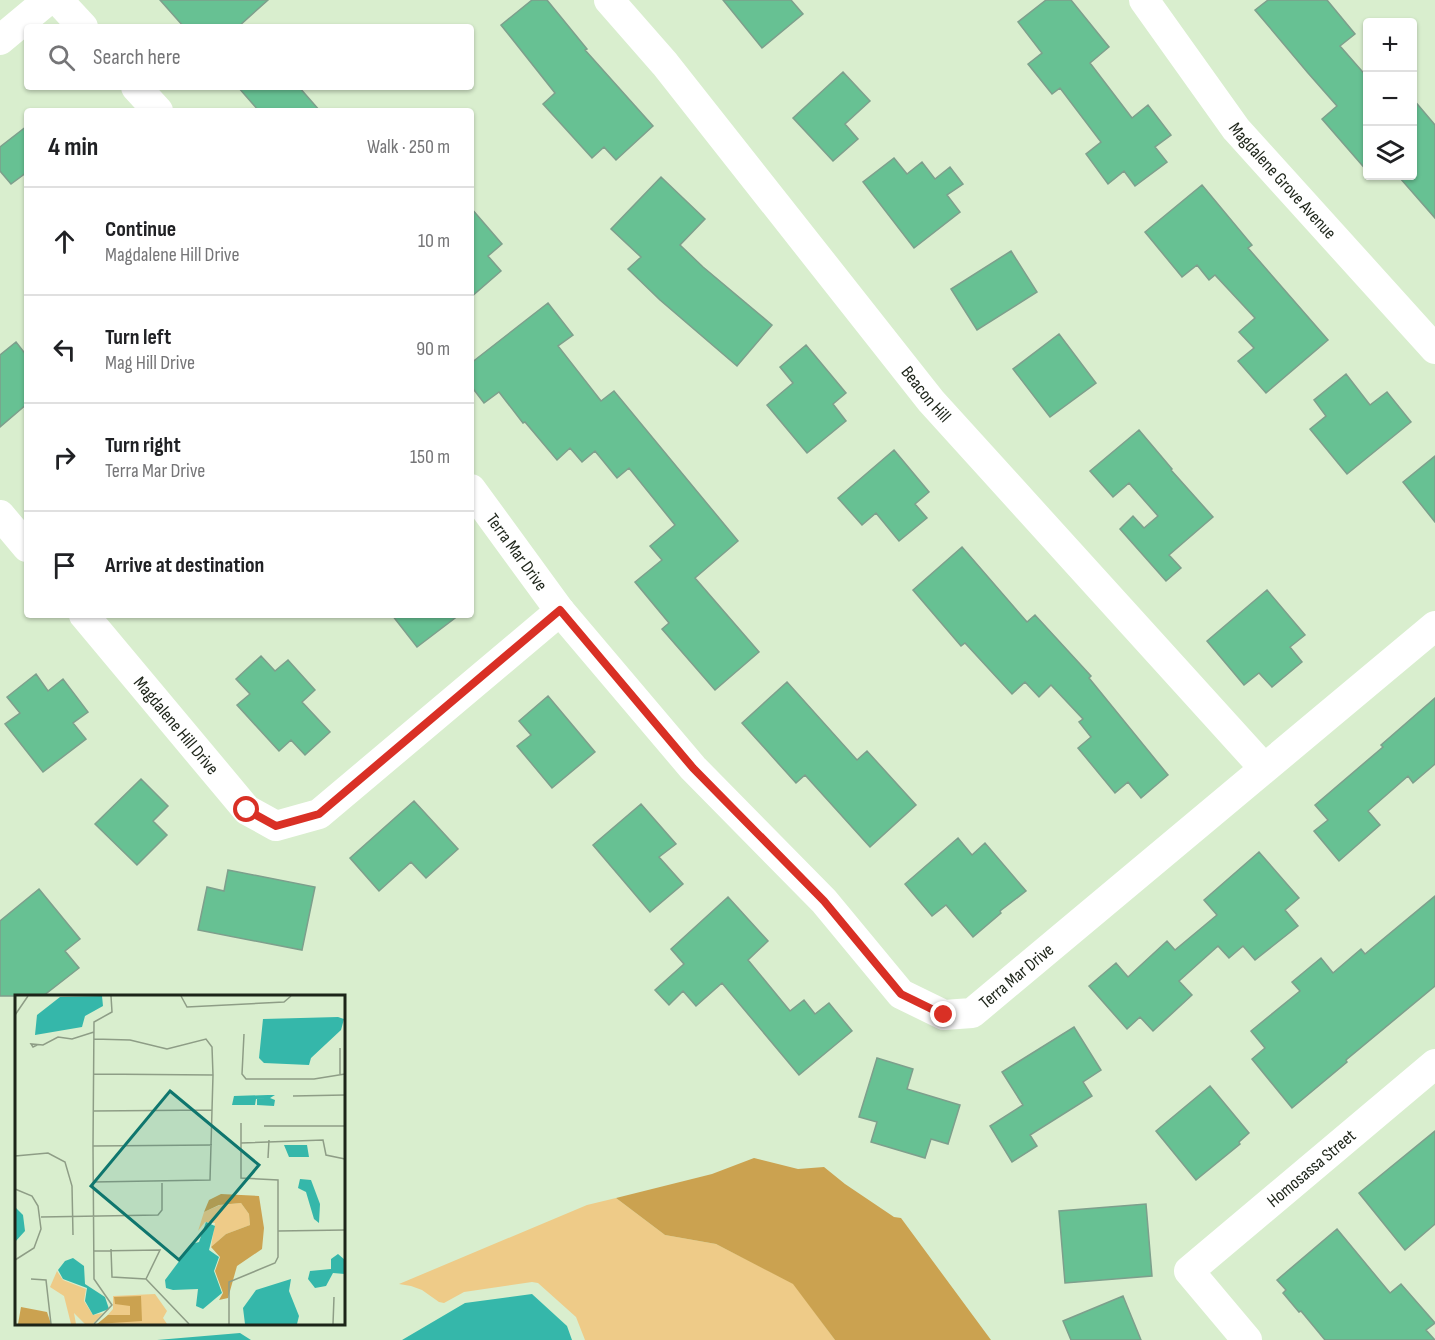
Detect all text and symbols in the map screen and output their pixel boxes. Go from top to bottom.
map controls [1363,18,1417,180]
button: + [1363,18,1417,72]
search box [24,24,474,90]
icon: search [45,41,78,74]
text: Search here [93,44,180,71]
button: − [1363,72,1417,126]
street label: Magdalene Grove Avenue [1224,119,1340,244]
button: layers [1363,126,1417,180]
text: 4 min [48,132,98,163]
text: Walk · 250 m [367,135,450,159]
text: Continue [105,216,176,243]
icon: ahead [48,225,81,258]
text: 10 m [418,229,450,253]
text: Magdalene Hill Drive [105,243,239,267]
text: Turn left [105,324,171,351]
icon: left [48,333,81,366]
text: 90 m [416,337,450,361]
text: Mag Hill Drive [105,351,195,375]
street label: Beacon Hill [897,362,955,427]
text: Turn right [105,432,181,459]
icon: right [48,441,81,474]
text: 150 m [410,445,450,469]
text: Terra Mar Drive [105,459,205,483]
street label: Terra Mar Drive [481,510,552,595]
icon: arrive [48,549,81,582]
text: Arrive at destination [105,552,264,579]
street label: Magdalene Hill Drive [129,673,223,779]
route start [233,796,259,822]
street label: Terra Mar Drive [975,939,1058,1013]
inset map [15,995,345,1325]
route end [930,1001,956,1027]
street label: Homosassa Street [1263,1125,1361,1212]

